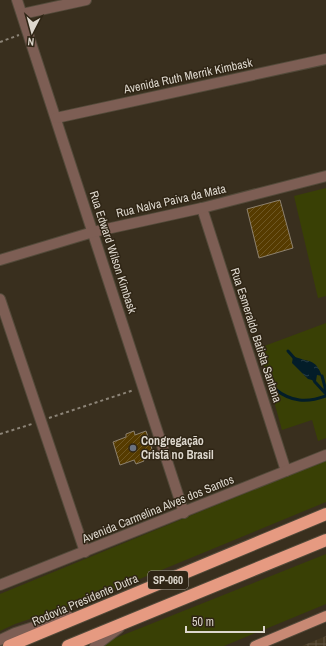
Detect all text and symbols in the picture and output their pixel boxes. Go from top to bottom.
north arrow [12,12,52,52]
text: N [27,35,35,49]
street label: Avenida Ruth Merrik Kimbask [121,55,254,98]
street label: Rua Nalva Paiva da Mata [115,180,228,221]
street label: Rua Edward Wilson Kimbask [86,189,140,315]
street label: Rua Esmeraldo Batista Santana [227,266,285,405]
place label: Congregação Cristã no Brasil [141,433,214,463]
marker: Congregação Cristã no Brasil [128,443,138,453]
street label: Avenida Carmelina Alves dos Santos [79,471,236,547]
street label: Rodovia Presidente Dutra [30,570,141,630]
road number: SP-060 [148,571,188,589]
scale bar [186,608,264,634]
text: 50 m [192,614,214,630]

